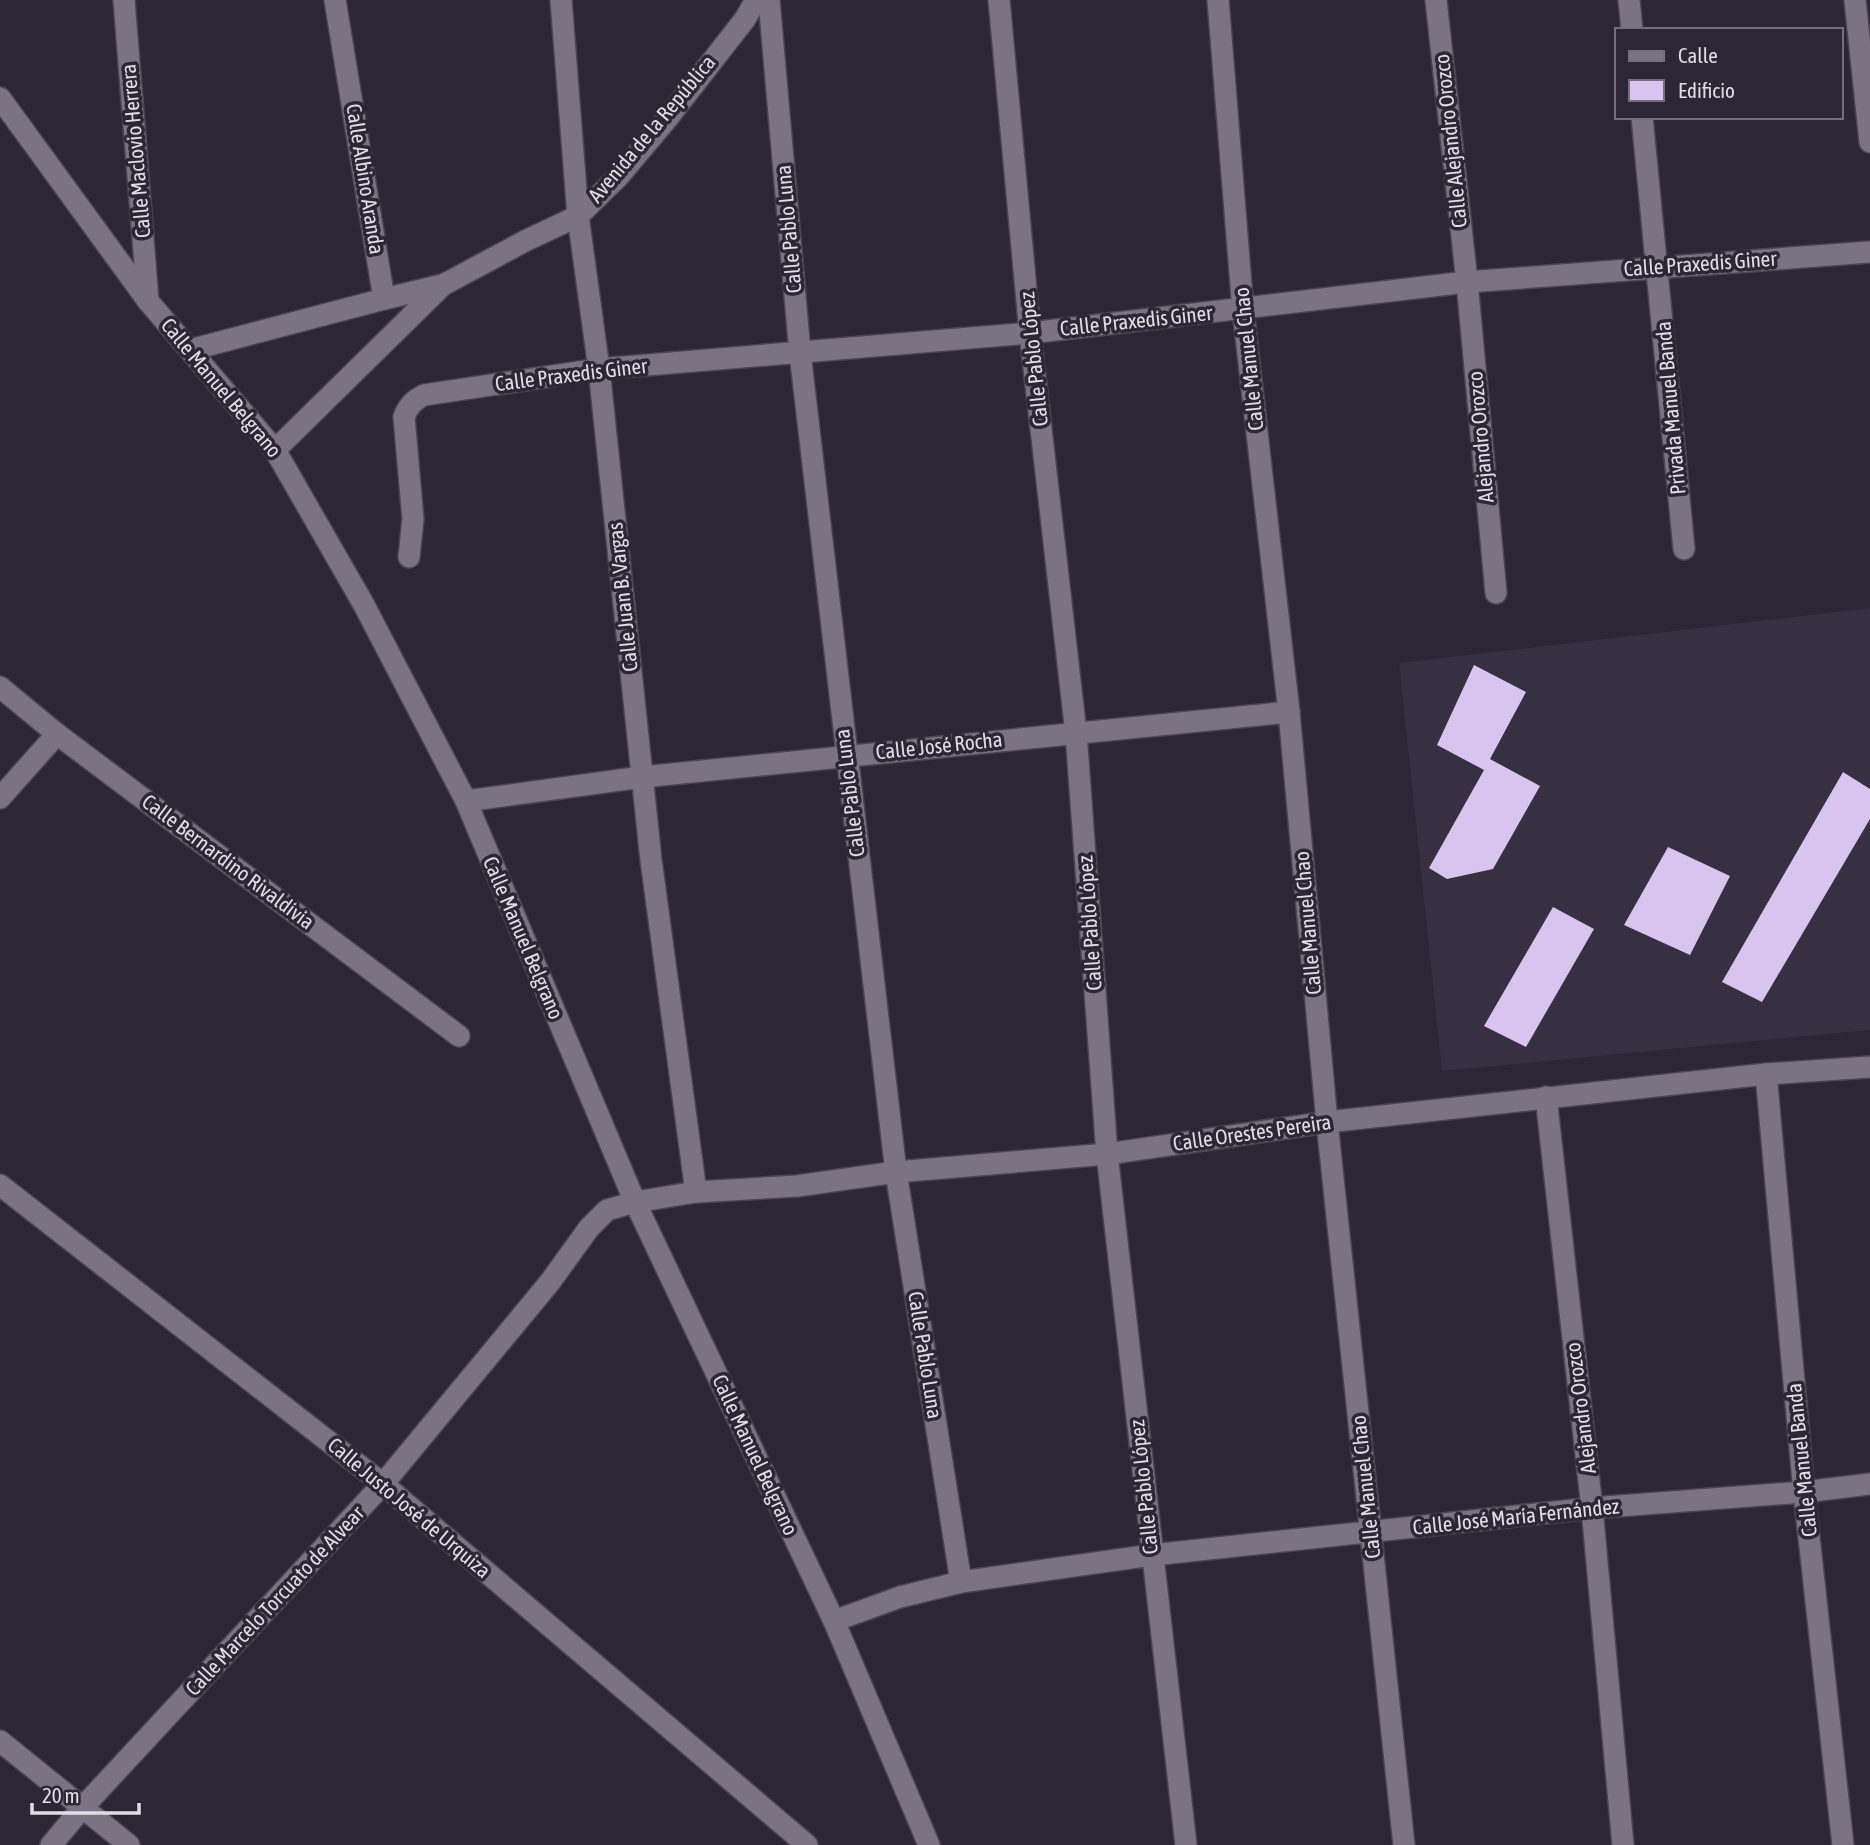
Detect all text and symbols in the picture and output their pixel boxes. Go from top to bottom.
legend [1615,28,1842,119]
text: Calle [1678,43,1718,67]
street label: Avenida de la República [583,50,720,207]
street label: Calle Alejandro Orozco [1429,53,1471,229]
street label: Calle Maclovio Herrera [115,63,155,239]
text: Edificio [1678,78,1735,102]
street label: Calle Albino Aranda [342,102,390,256]
street label: Calle Pablo Luna [770,164,806,294]
street label: Calle Praxedis Giner [1623,246,1778,280]
street label: Calle Manuel Chao [1229,286,1267,432]
street label: Calle Pablo López [1014,290,1052,428]
street label: Calle Praxedis Giner [1059,300,1214,340]
street label: Calle Manuel Belgrano [157,313,287,462]
street label: Privada Manuel Banda [1650,320,1690,496]
street label: Calle Praxedis Giner [493,353,649,395]
street label: Alejandro Orozco [1462,370,1498,504]
street label: Calle Juan B. Vargas [602,521,642,673]
street label: Calle José Rocha [874,726,1003,764]
street label: Calle Pablo Luna [829,728,869,858]
street label: Calle Bernardino Rivaldivia [138,789,319,934]
street label: Calle Manuel Chao [1289,850,1325,996]
street label: Calle Manuel Belgrano [479,853,569,1022]
street label: Calle Pablo López [1072,854,1106,991]
street label: Calle Orestes Pereira [1171,1109,1332,1155]
street label: Calle Pablo Luna [904,1290,948,1420]
street label: Alejandro Orozco [1560,1341,1600,1475]
street label: Calle Manuel Belgrano [708,1371,804,1539]
street label: Calle Manuel Banda [1781,1382,1821,1538]
street label: Calle Manuel Chao [1346,1414,1384,1560]
street label: Calle Pablo López [1124,1418,1162,1556]
street label: Calle Justo José de Urquiza [323,1432,496,1582]
street label: Calle José María Fernández [1411,1493,1621,1539]
street label: Calle Marcelo Torcuato de Alvear [180,1500,369,1700]
scale bar [32,1772,138,1816]
text: 20 m [42,1783,80,1807]

